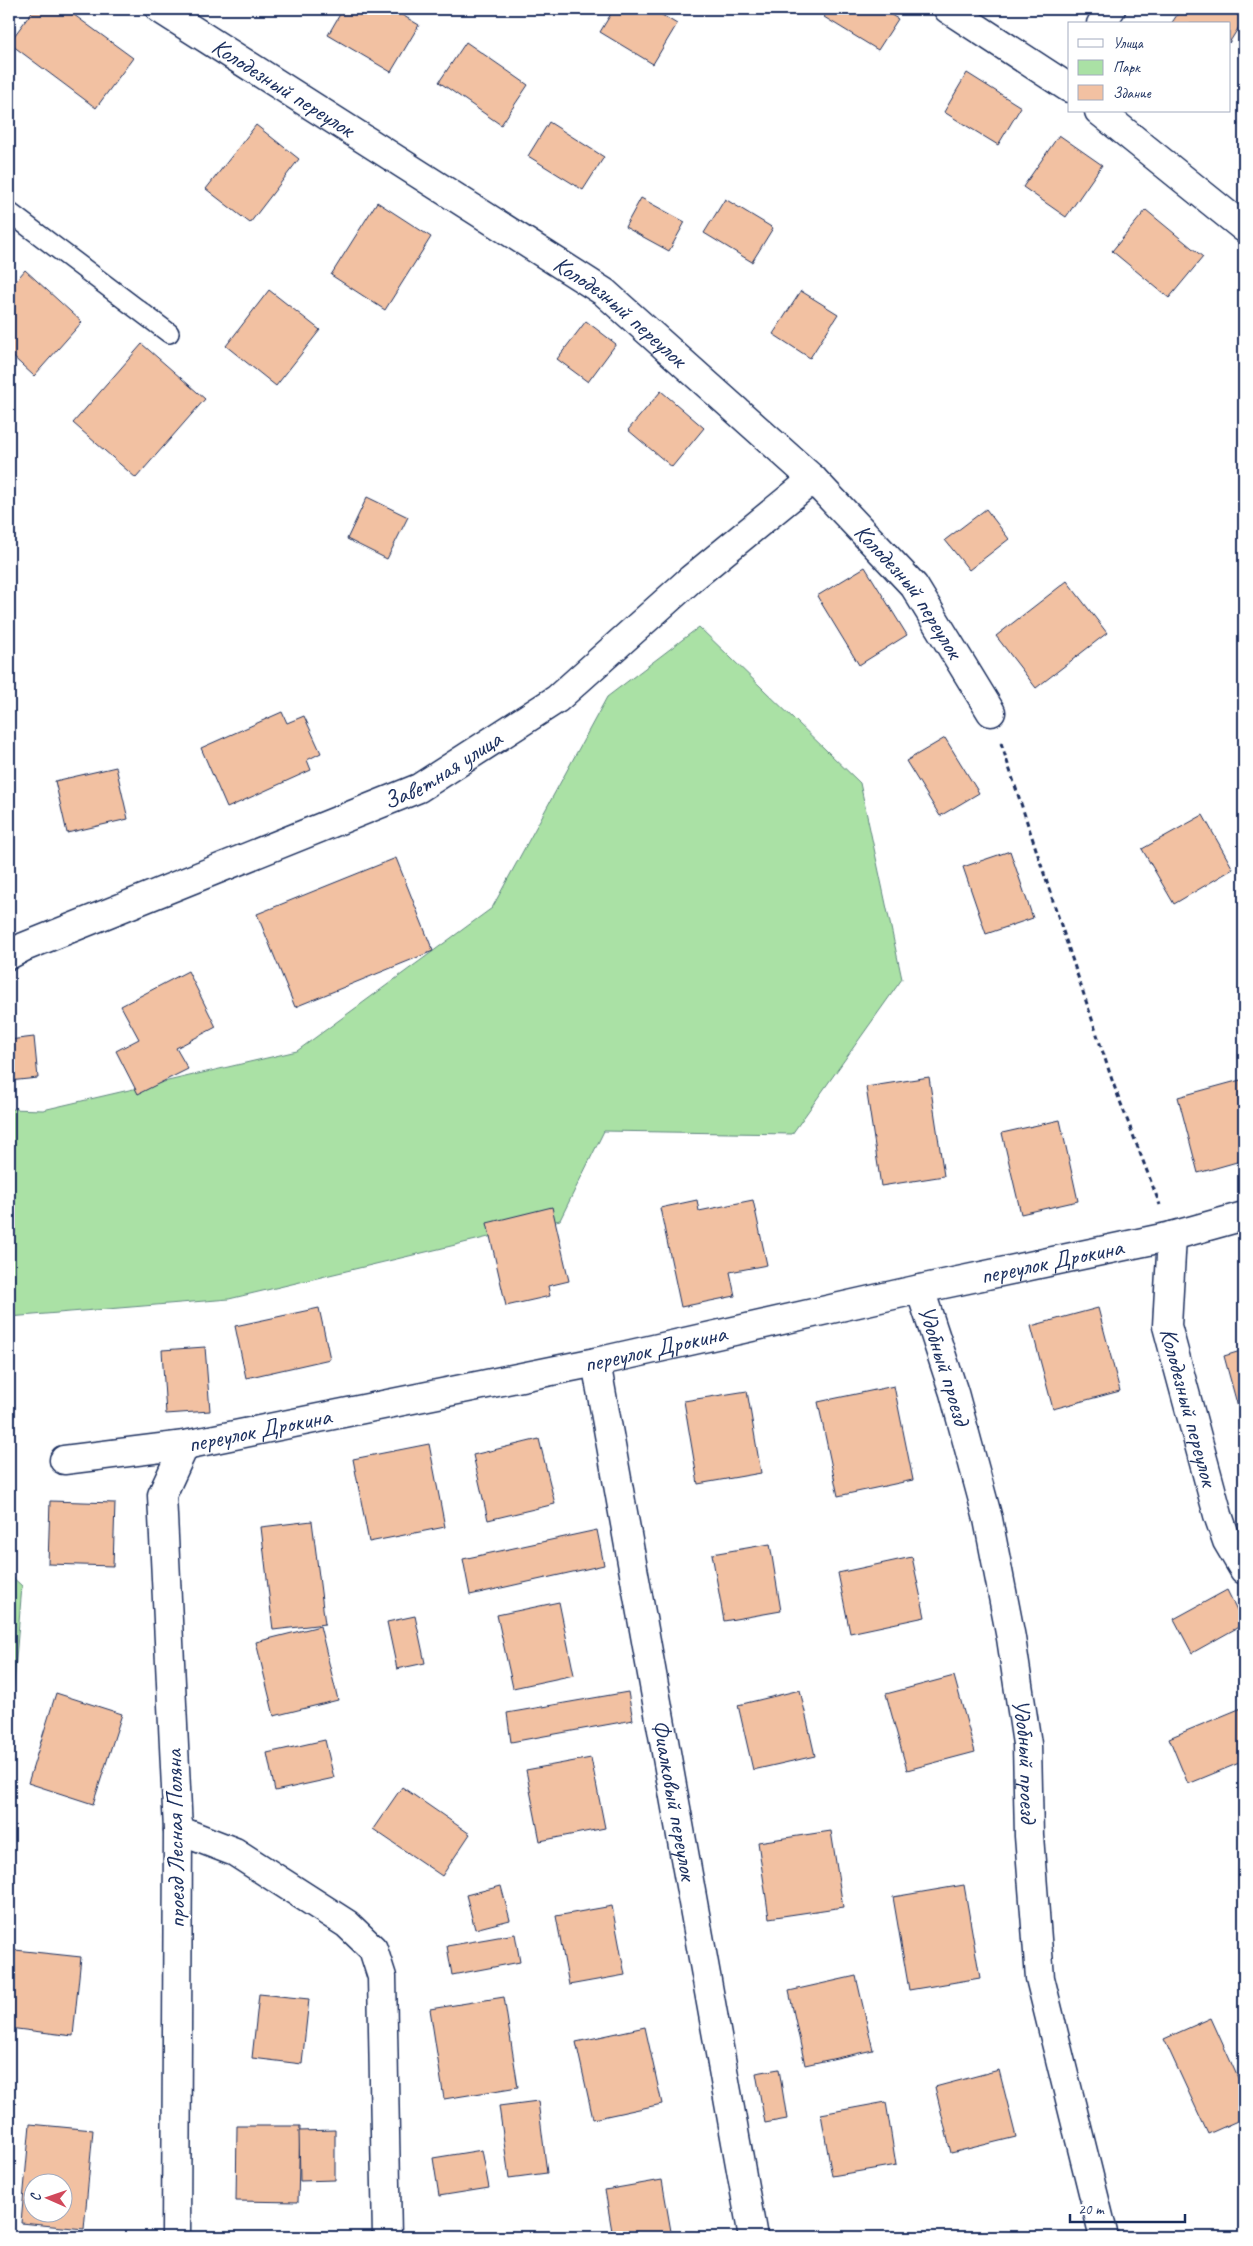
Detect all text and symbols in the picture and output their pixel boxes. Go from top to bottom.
legend [1068,22,1230,112]
street label: Колодезный переулок [206,31,362,145]
text: Улица [1113,34,1144,53]
text: Парк [1113,58,1141,77]
text: Здание [1113,84,1152,103]
street label: Колодезный переулок [548,249,694,375]
street label: Колодезный переулок [848,517,971,666]
street label: Заветная улица [379,723,509,816]
street label: переулок Дрокина [978,1231,1127,1291]
street label: Удобный проезд [911,1302,978,1431]
street label: переулок Дрокина [582,1318,731,1379]
street label: Колодезный переулок [1153,1324,1225,1492]
street label: переулок Дрокина [186,1401,335,1459]
street label: Удобный проезд [1005,1697,1044,1825]
street label: Фиалковый переулок [645,1717,704,1885]
street label: проезд Лесная Поляна [158,1748,192,1929]
north arrow [22,2174,72,2224]
scale bar [1070,2191,1186,2223]
text: С [27,2192,44,2201]
text: 20 m [1078,2200,1105,2219]

